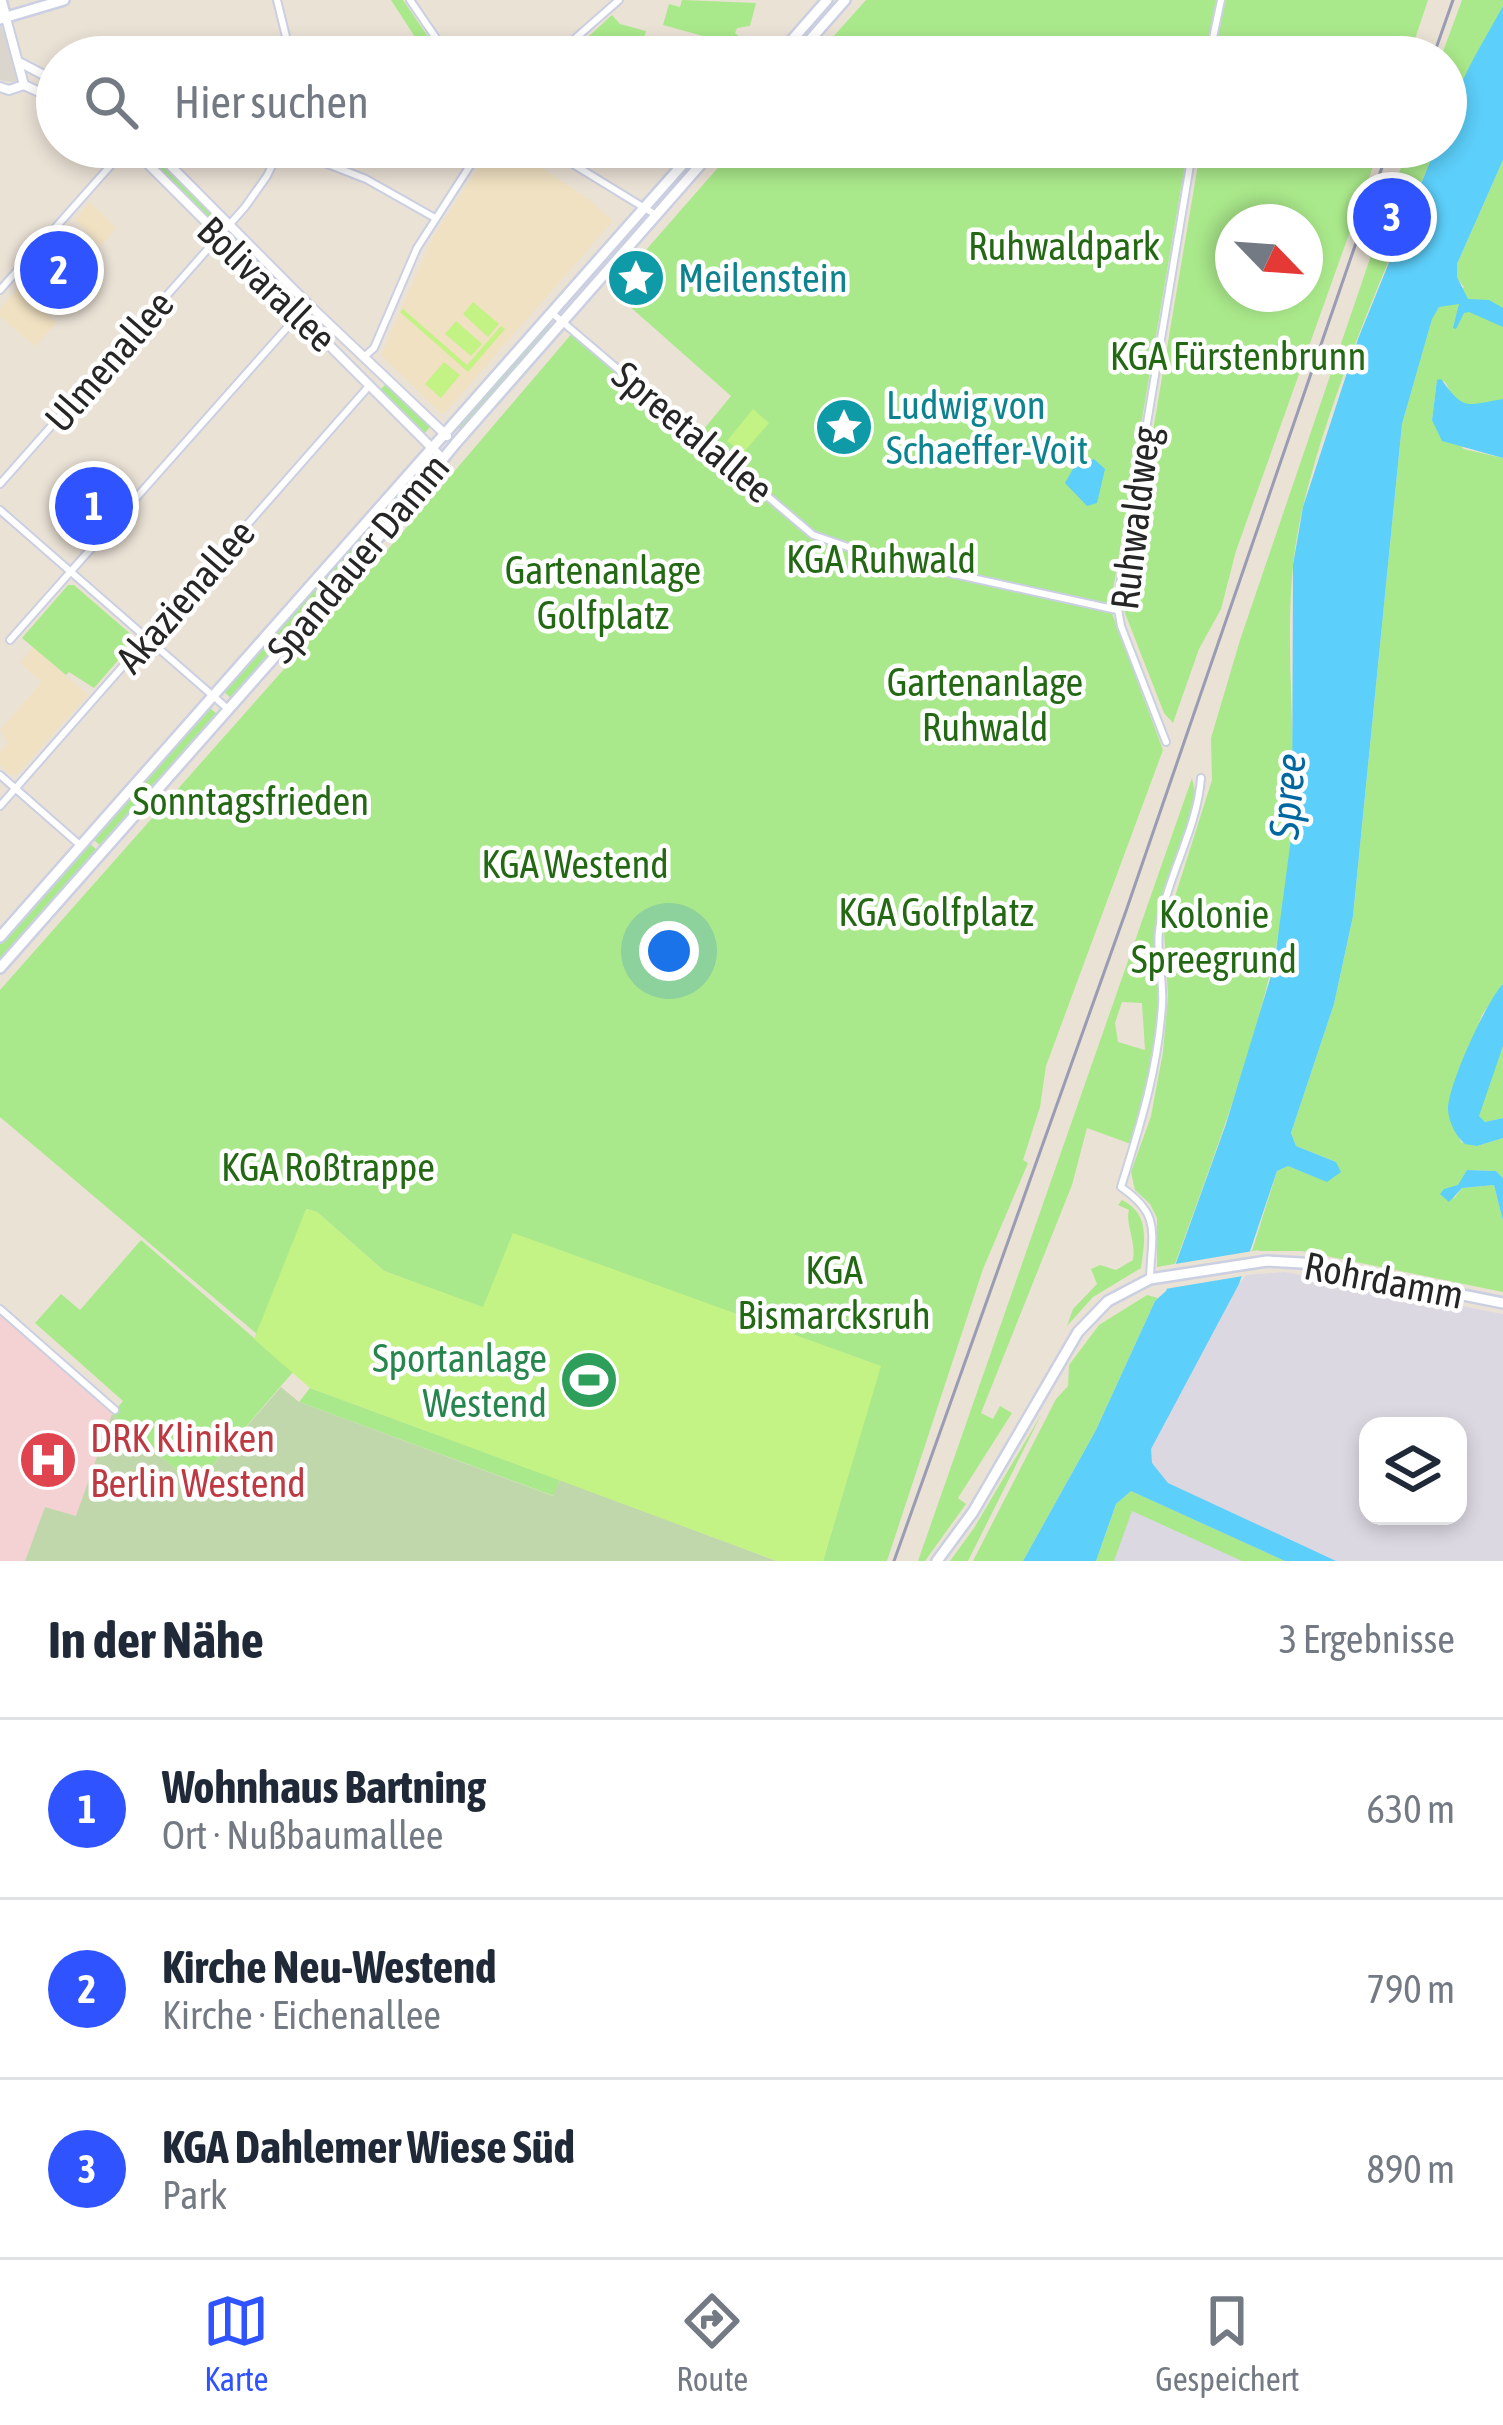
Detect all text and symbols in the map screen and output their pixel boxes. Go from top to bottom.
search box [36,36,1467,168]
icon: search [78,69,144,135]
text: Hier suchen [174,76,369,128]
pin: 3 [1353,172,1431,262]
north arrow [1215,204,1323,312]
street label: Bolivarallee [189,208,345,360]
park label: Ruhwaldpark [968,224,1160,268]
pin: 2 [20,225,98,315]
place icon: Meilenstein [605,247,667,309]
place label: Meilenstein [678,256,848,300]
street label: Ulmenallee [36,282,182,440]
park label: KGA Fürstenbrunn [1110,334,1366,378]
street label: Spreetalallee [604,352,782,512]
place label: Ludwig von Schaeffer-Voit [886,383,1088,472]
place icon: Ludwig von Schaeffer-Voit [813,396,875,458]
street label: Ruhwaldweg [1102,424,1168,612]
street label: Spandauer Damm [258,445,458,671]
pin: 1 [55,461,133,551]
street label: Akazienallee [107,511,263,681]
park label: KGA Ruhwald [786,537,976,581]
park label: Gartenanlage Golfplatz [505,548,701,637]
park label: Gartenanlage Ruhwald [887,660,1083,749]
water label: Spree [1259,751,1315,842]
park label: Sonntagsfrieden [133,779,369,823]
park label: KGA Westend [481,842,669,886]
park label: KGA Golfplatz [838,890,1034,934]
park label: Kolonie Spreegrund [1131,892,1297,981]
your location [639,921,699,981]
park label: KGA Roßtrappe [221,1145,435,1189]
street label: Rohrdamm [1301,1243,1467,1317]
park label: KGA Bismarcksruh [737,1248,931,1337]
place label: Sportanlage Westend [372,1336,547,1425]
sports icon: Sportanlage Westend [558,1349,620,1411]
place label: DRK Kliniken Berlin Westend [90,1416,306,1505]
map controls [1359,1417,1467,1525]
button: layers [1359,1417,1467,1525]
hospital icon: DRK Kliniken Berlin Westend [17,1429,79,1491]
text: In der Nähe [48,1610,264,1669]
text: 3 Ergebnisse [1279,1617,1455,1661]
text: Wohnhaus Bartning [162,1761,486,1813]
text: 1 [78,1787,96,1831]
text: 630 m [1367,1787,1455,1831]
text: Ort · Nußbaumallee [162,1813,444,1857]
text: Kirche Neu-Westend [162,1941,496,1993]
text: 2 [78,1967,96,2011]
text: 790 m [1367,1967,1455,2011]
text: Kirche · Eichenallee [162,1993,441,2037]
text: KGA Dahlemer Wiese Süd [162,2121,575,2173]
text: 3 [78,2147,96,2191]
text: 890 m [1367,2147,1455,2191]
text: Park [162,2173,227,2217]
tab: Karte [203,2288,269,2398]
tab: Route [676,2288,748,2398]
tab: Gespeichert [1155,2288,1300,2398]

